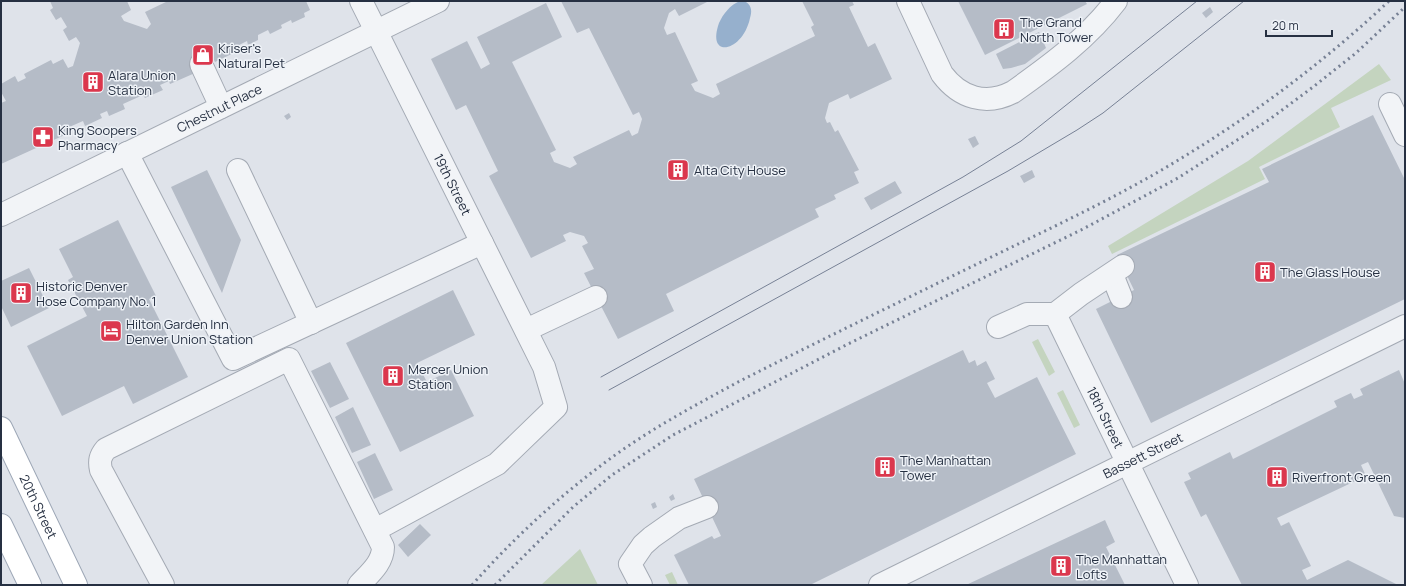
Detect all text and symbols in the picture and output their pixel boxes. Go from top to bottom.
scale bar [1266,12,1332,38]
place label: The Grand North Tower [1020,13,1093,46]
building icon: The Grand North Tower [991,16,1017,42]
text: 20 m [1272,17,1299,34]
place label: Kriser's Natural Pet [218,39,285,72]
shop icon: Kriser's Natural Pet [190,42,216,68]
place label: Alara Union Station [108,66,176,99]
building icon: Alara Union Station [80,69,106,95]
street label: Chestnut Place [174,79,265,137]
place label: King Soopers Pharmacy [58,121,137,154]
pharmacy icon: King Soopers Pharmacy [30,124,56,150]
street label: 19th Street [430,150,476,218]
building icon: Alta City House [665,157,691,183]
place label: Alta City House [694,161,786,179]
building icon: The Glass House [1252,259,1278,285]
place label: The Glass House [1280,263,1380,281]
place label: Historic Denver Hose Company No. 1 [36,277,157,310]
building icon: Historic Denver Hose Company No. 1 [8,280,34,306]
place label: Hilton Garden Inn Denver Union Station [126,315,253,348]
hotel icon: Hilton Garden Inn Denver Union Station [98,318,124,344]
place label: Mercer Union Station [408,360,488,393]
building icon: Mercer Union Station [380,363,406,389]
street label: 18th Street [1083,384,1128,451]
street label: Bassett Street [1100,428,1186,483]
place label: The Manhattan Tower [900,451,991,484]
building icon: The Manhattan Tower [872,454,898,480]
building icon: Riverfront Green [1264,464,1290,490]
place label: Riverfront Green [1292,468,1391,486]
street label: 20th Street [15,471,62,542]
place label: The Manhattan Lofts [1076,550,1167,583]
building icon: The Manhattan Lofts [1048,553,1074,579]

